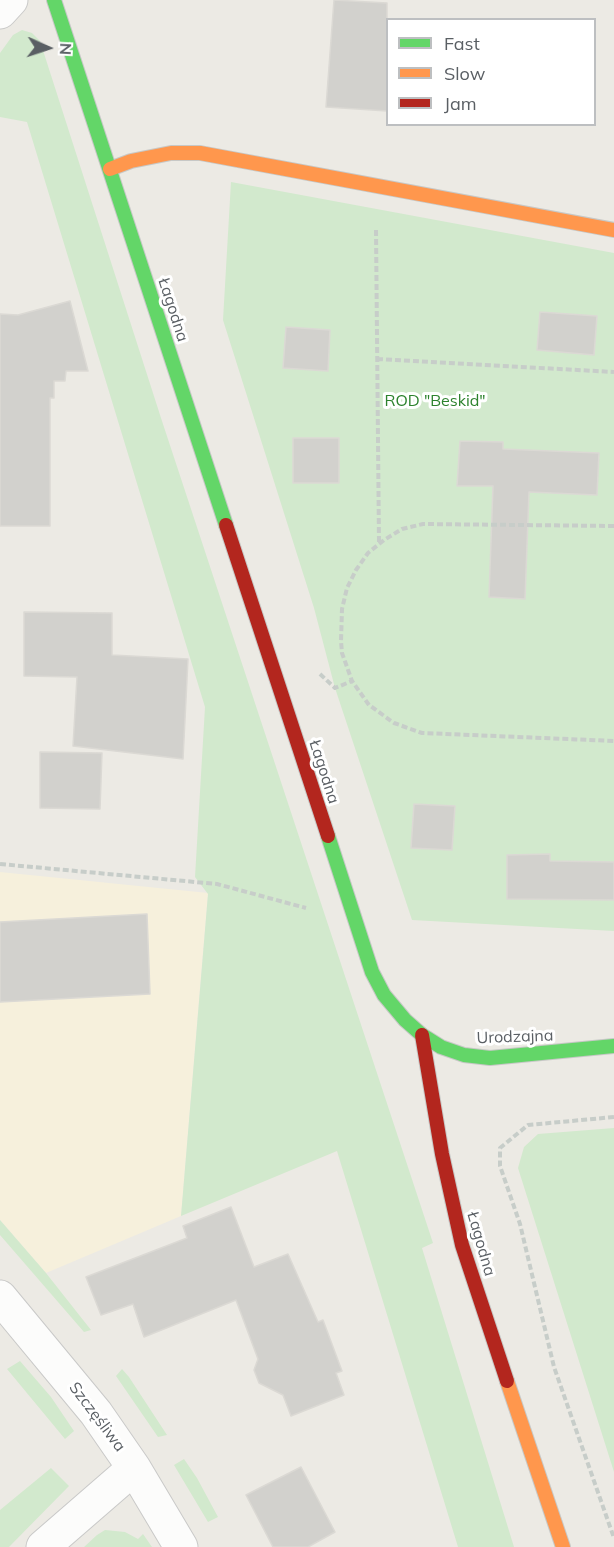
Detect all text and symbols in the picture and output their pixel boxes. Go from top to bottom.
north arrow [18,18,78,78]
legend [386,18,596,126]
text: Fast [444,32,480,55]
text: N [56,42,76,56]
text: Slow [444,62,485,85]
text: Jam [444,92,477,115]
street label: Łagodna [154,276,192,344]
park label: ROD "Beskid" [384,391,486,411]
street label: Łagodna [305,738,343,806]
street label: Urodzajna [476,1026,554,1048]
street label: Łagodna [463,1210,499,1278]
street label: Szczęśliwa [65,1379,129,1455]

